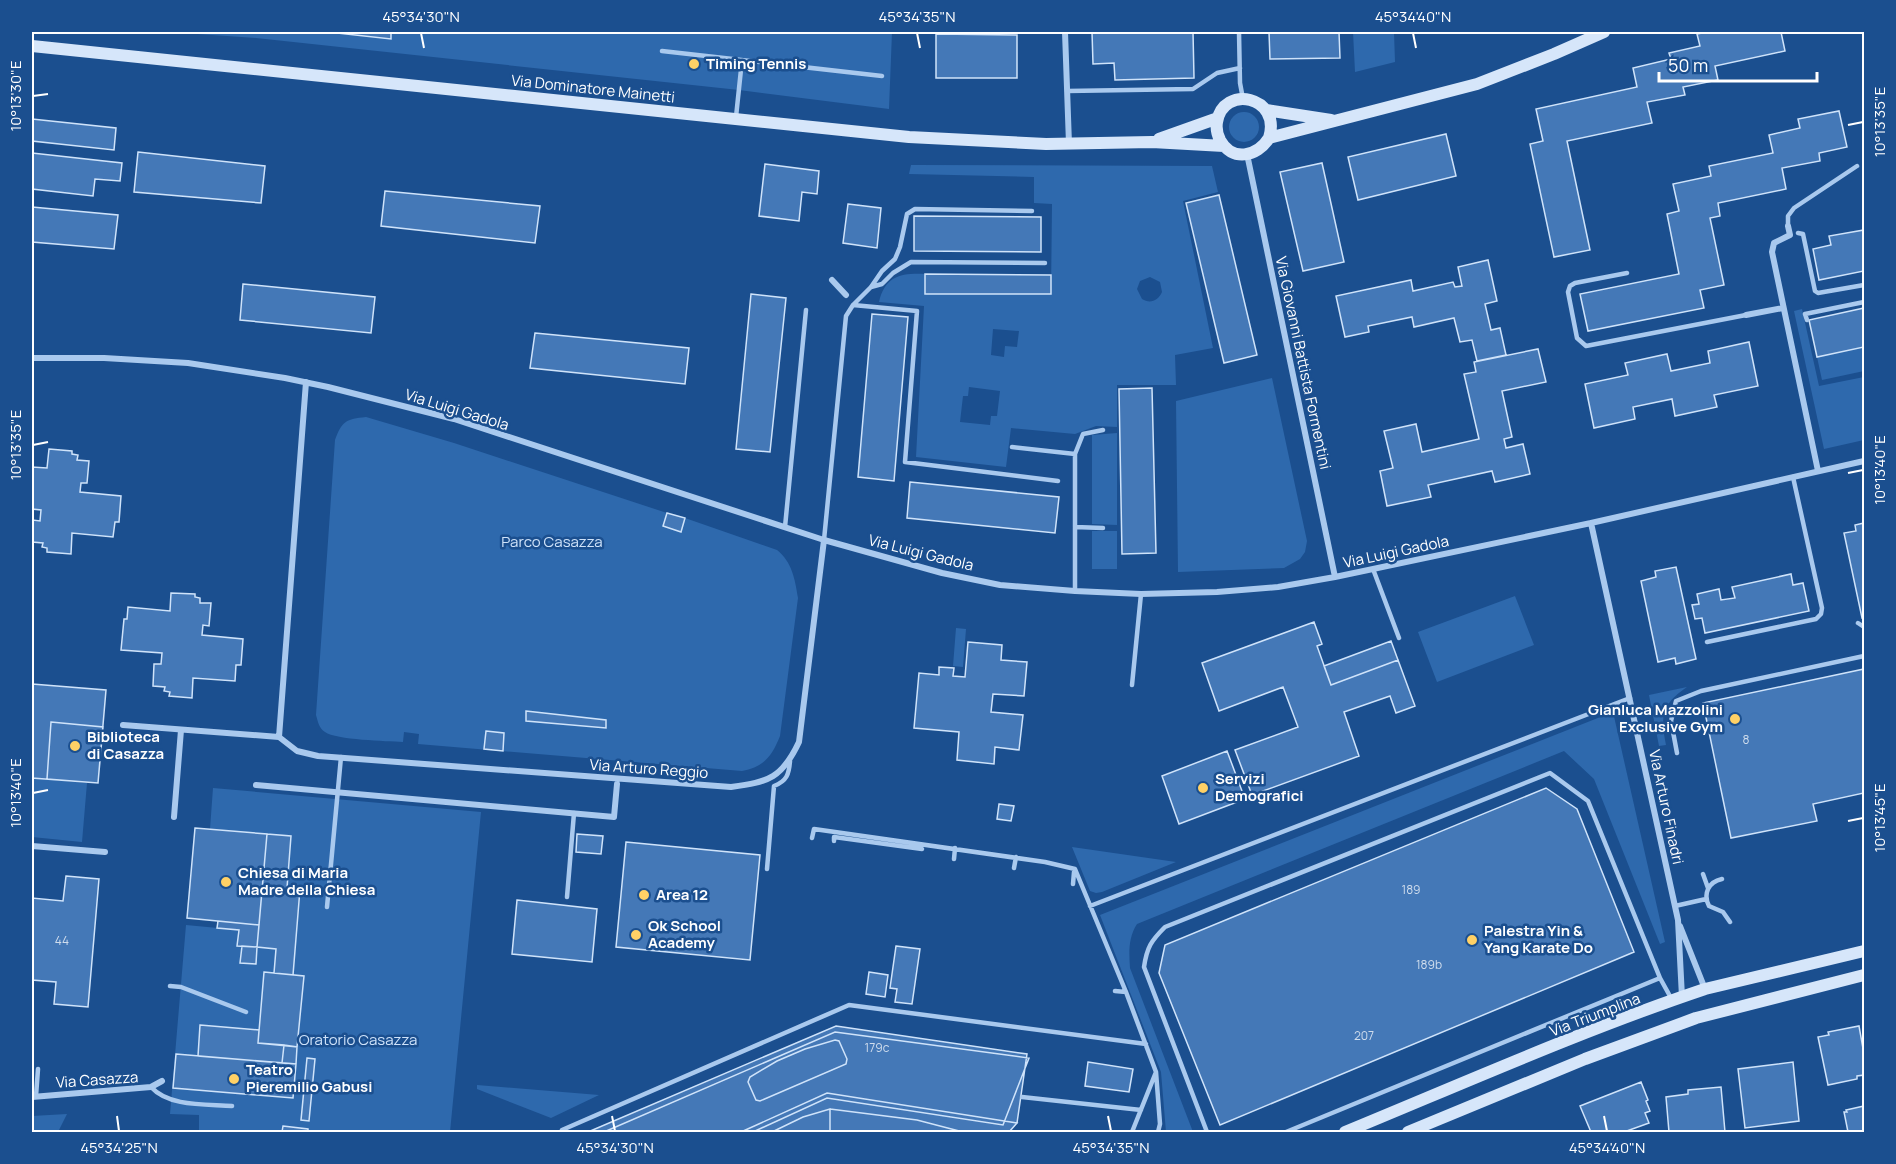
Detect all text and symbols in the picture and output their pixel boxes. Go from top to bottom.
text: 45°34'30"N [382,6,460,27]
text: 45°34'35"N [878,6,956,27]
text: 45°34'40"N [1375,6,1451,27]
scale bar [1659,45,1816,83]
place label: Timing Tennis [706,53,806,74]
text: 50 m [1668,53,1708,77]
marker: Timing Tennis [687,57,701,71]
text: 10°13'30"E [5,61,26,131]
street label: Via Dominatore Mainetti [510,69,676,108]
text: 10°13'35"E [1869,87,1890,157]
street label: Via Giovanni Battista Formentini [1271,255,1336,471]
street label: Via Luigi Gadola [403,384,512,435]
text: 10°13'35"E [5,410,26,480]
text: 10°13'40"E [1869,435,1890,505]
street label: Via Luigi Gadola [866,529,976,576]
street label: Via Luigi Gadola [1341,530,1451,573]
park label: Parco Casazza [501,531,603,552]
place label: Gianluca Mazzolini Exclusive Gym [1588,699,1723,737]
marker: Gianluca Mazzolini Exclusive Gym [1728,712,1742,726]
place label: Biblioteca di Casazza [87,726,164,764]
house number: 8 [1743,731,1750,748]
marker: Biblioteca di Casazza [68,739,82,753]
street label: Via Arturo Finadri [1644,748,1689,866]
street label: Via Arturo Reggio [589,754,709,783]
text: 10°13'40"E [5,758,26,828]
place label: Servizi Demografici [1215,768,1303,806]
marker: Servizi Demografici [1196,781,1210,795]
text: 10°13'45"E [1869,783,1890,853]
place label: Chiesa di Maria Madre della Chiesa [238,862,375,900]
marker: Chiesa di Maria Madre della Chiesa [219,875,233,889]
house number: 189 [1401,881,1421,898]
place label: Area 12 [656,884,708,905]
marker: Area 12 [637,888,651,902]
place label: Ok School Academy [648,915,721,953]
place label: Palestra Yin & Yang Karate Do [1484,920,1593,958]
marker: Ok School Academy [629,928,643,942]
house number: 44 [55,932,69,949]
marker: Palestra Yin & Yang Karate Do [1465,933,1479,947]
house number: 189b [1416,956,1442,973]
street label: Via Triumplina [1547,988,1643,1041]
house number: 207 [1354,1027,1374,1044]
park label: Oratorio Casazza [299,1029,417,1050]
house number: 179c [865,1039,890,1056]
place label: Teatro Pieremilio Gabusi [246,1059,372,1097]
street label: Via Casazza [55,1066,139,1093]
marker: Teatro Pieremilio Gabusi [227,1072,241,1086]
text: 45°34'25"N [80,1137,158,1158]
text: 45°34'30"N [576,1137,654,1158]
text: 45°34'35"N [1072,1137,1150,1158]
text: 45°34'40"N [1569,1137,1645,1158]

